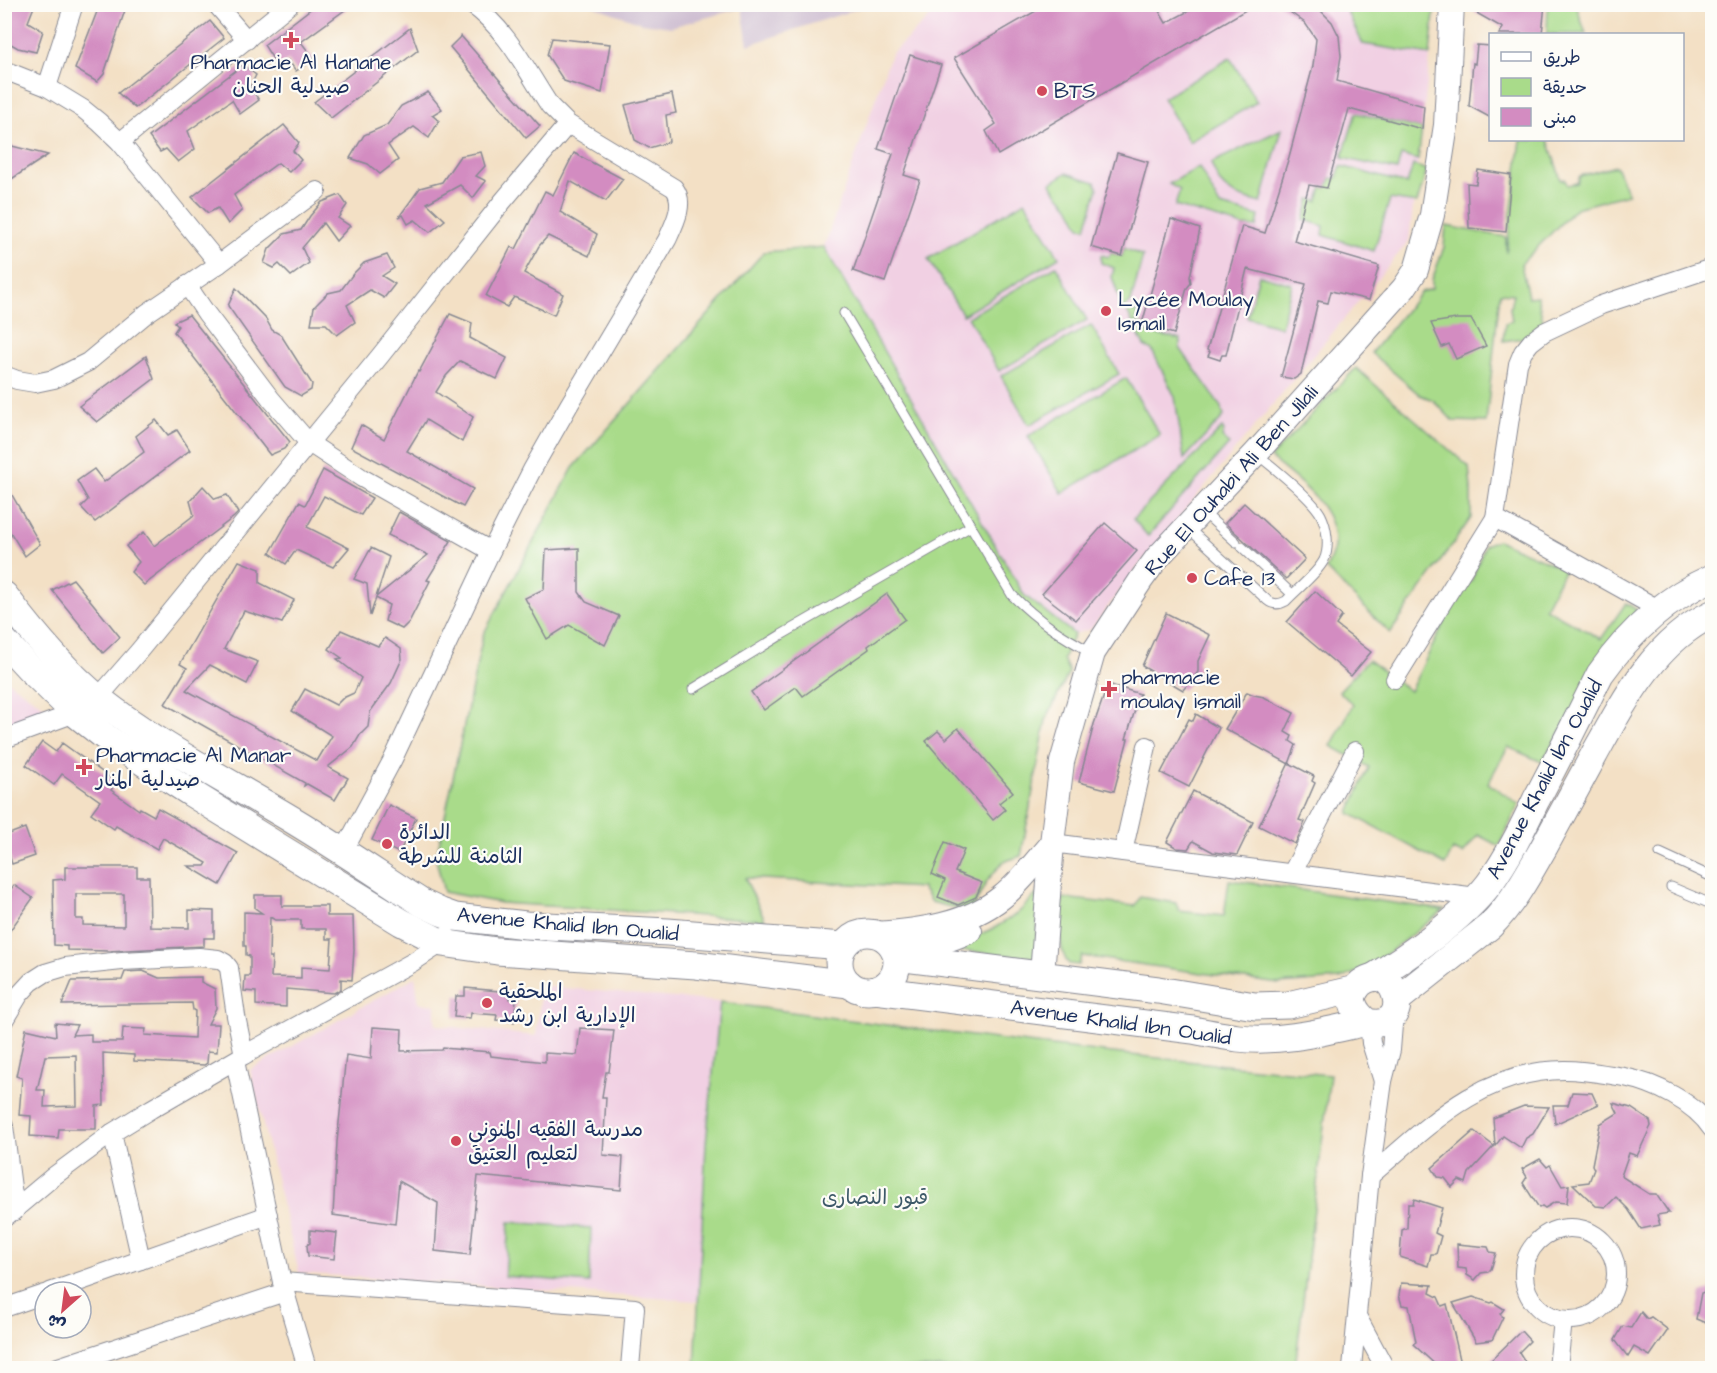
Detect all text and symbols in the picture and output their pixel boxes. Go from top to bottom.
marker: Pharmacie Al Hanane صيدلية الحنان [284,33,298,47]
legend [1489,33,1684,141]
text: طريق [1543,45,1581,70]
place label: Pharmacie Al Hanane صيدلية الحنان [191,48,391,101]
text: حديقة [1543,75,1587,100]
place label: BTS [1054,77,1096,106]
marker: BTS [1035,84,1049,98]
text: مبنى [1543,105,1577,130]
place label: Lycée Moulay Ismail [1118,285,1254,338]
marker: Lycée Moulay Ismail [1099,304,1113,318]
street label: Rue El Ouhabi Ali Ben Jilali [1138,379,1325,582]
place label: Cafe 13 [1204,564,1275,593]
marker: Cafe 13 [1185,571,1199,585]
place label: pharmacie moulay ismail [1121,663,1241,718]
street label: Avenue Khalid Ibn Oualid [1479,674,1610,884]
marker: pharmacie moulay ismail [1102,682,1116,696]
place label: Pharmacie Al Manar صيدلية المنار [94,741,292,794]
marker: Pharmacie Al Manar صيدلية المنار [77,760,91,774]
place label: الدائرة الثامنة للشرطة [399,818,523,871]
marker: الدائرة الثامنة للشرطة [380,837,394,851]
street label: Avenue Khalid Ibn Oualid [456,900,680,949]
place label: الملحقية الإدارية ابن رشد [499,977,636,1030]
street label: Avenue Khalid Ibn Oualid [1009,993,1233,1052]
marker: الملحقية الإدارية ابن رشد [480,996,494,1010]
place label: مدرسة الفقيه المنوني لتعليم العتيق [468,1115,643,1169]
marker: مدرسة الفقيه المنوني لتعليم العتيق [449,1134,463,1148]
park label: قبور النصارى [822,1183,928,1212]
north arrow [33,1280,93,1340]
text: ش [43,1309,69,1336]

